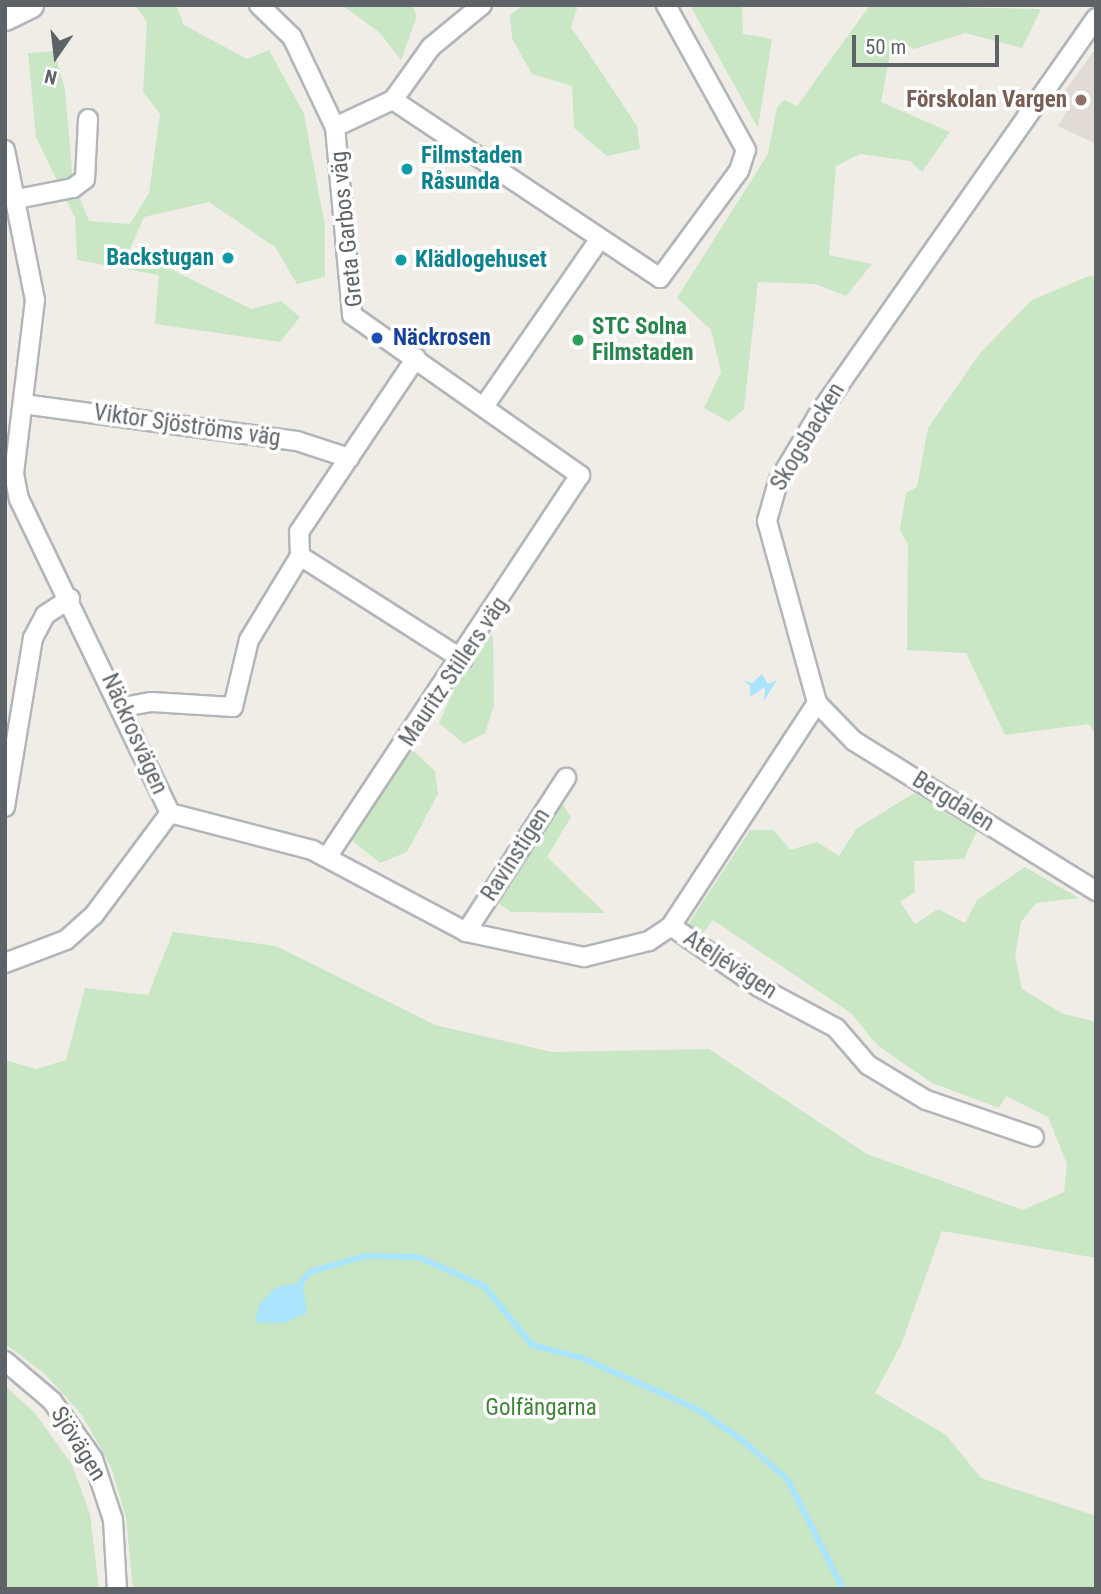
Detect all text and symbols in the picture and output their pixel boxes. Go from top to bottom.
north arrow [21,21,91,91]
scale bar [856,21,1003,65]
text: 50 m [865,35,906,59]
text: N [42,64,59,89]
place label: Förskolan Vargen [906,86,1067,114]
marker: Förskolan Vargen [1073,92,1089,108]
place label: Filmstaden Råsunda [421,142,523,196]
street label: Greta Garbos väg [325,150,369,308]
marker: Filmstaden Råsunda [399,161,415,177]
place label: Backstugan [106,244,214,272]
place label: Klädlogehuset [415,246,547,274]
marker: Backstugan [220,250,236,266]
marker: Klädlogehuset [393,252,409,268]
place label: STC Solna Filmstaden [592,313,694,367]
place label: Näckrosen [393,324,491,352]
marker: Näckrosen [367,328,387,348]
marker: STC Solna Filmstaden [570,332,586,348]
street label: Skogsbacken [765,378,851,496]
street label: Viktor Sjöströms väg [92,399,282,453]
street label: Mauritz Stillers väg [394,592,514,752]
street label: Näckrosvägen [95,669,173,799]
street label: Bergdalen [907,766,999,838]
street label: Ravinstigen [476,803,556,907]
street label: Ateljévägen [678,925,782,1005]
park label: Golfängarna [485,1394,597,1422]
street label: Sjövägen [44,1402,112,1486]

